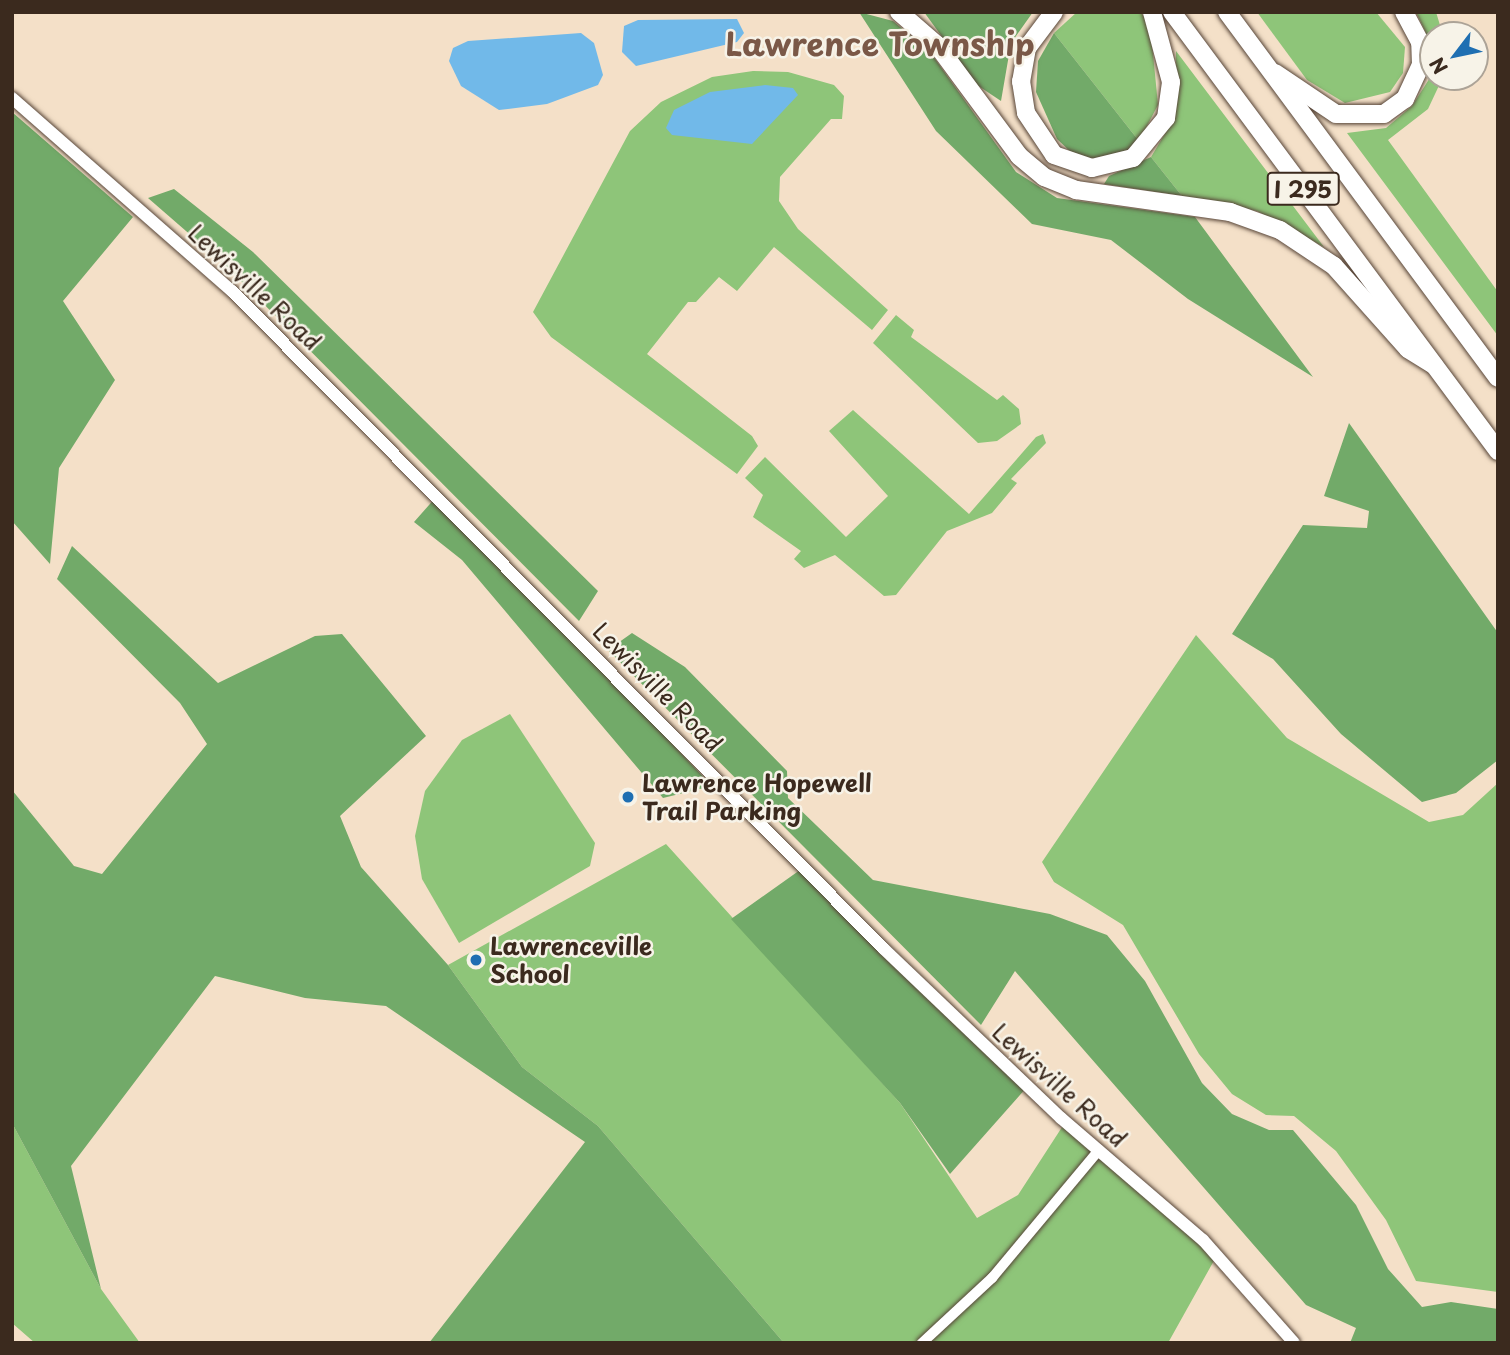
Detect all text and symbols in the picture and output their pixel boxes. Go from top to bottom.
north arrow [1419,21,1489,91]
district label: Lawrence Township [725,24,1035,62]
text: N [1422,52,1454,80]
road number: I 295 [1266,170,1340,208]
street label: Lewisville Road [182,218,328,356]
street label: Lewisville Road [587,616,729,758]
place label: Lawrence Hopewell Trail Parking [642,769,873,825]
marker: Lawrence Hopewell Trail Parking [620,789,636,805]
place label: Lawrenceville School [490,932,652,988]
marker: Lawrenceville School [468,952,484,968]
street label: Lewisville Road [986,1017,1134,1153]

